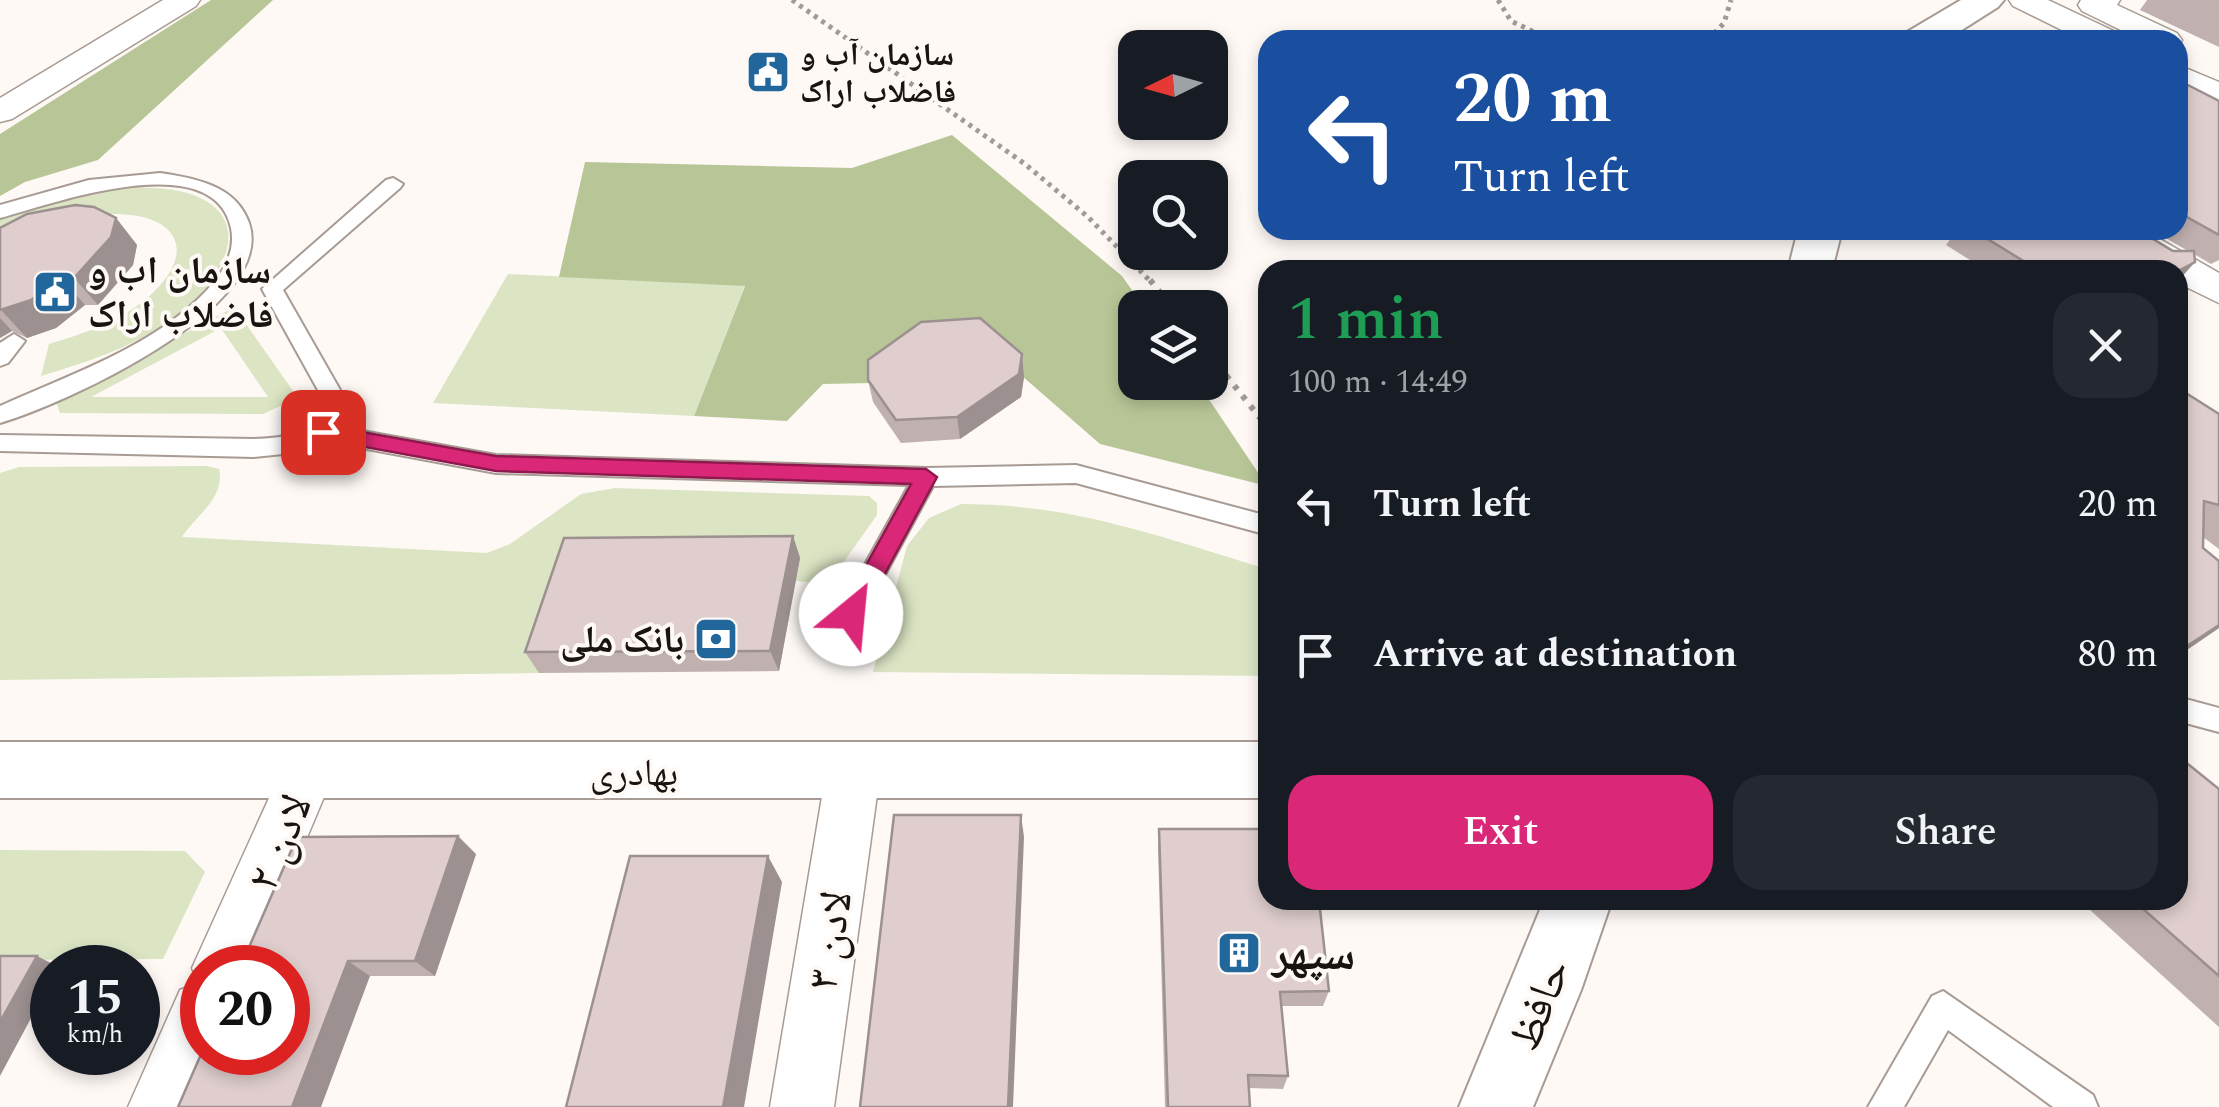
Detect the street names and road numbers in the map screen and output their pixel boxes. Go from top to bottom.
street label: بهادری [590,745,678,803]
street label: لادن ۲ [229,784,332,902]
street label: لادن ۳ [789,886,872,995]
street label: حافظ [1491,949,1590,1061]

